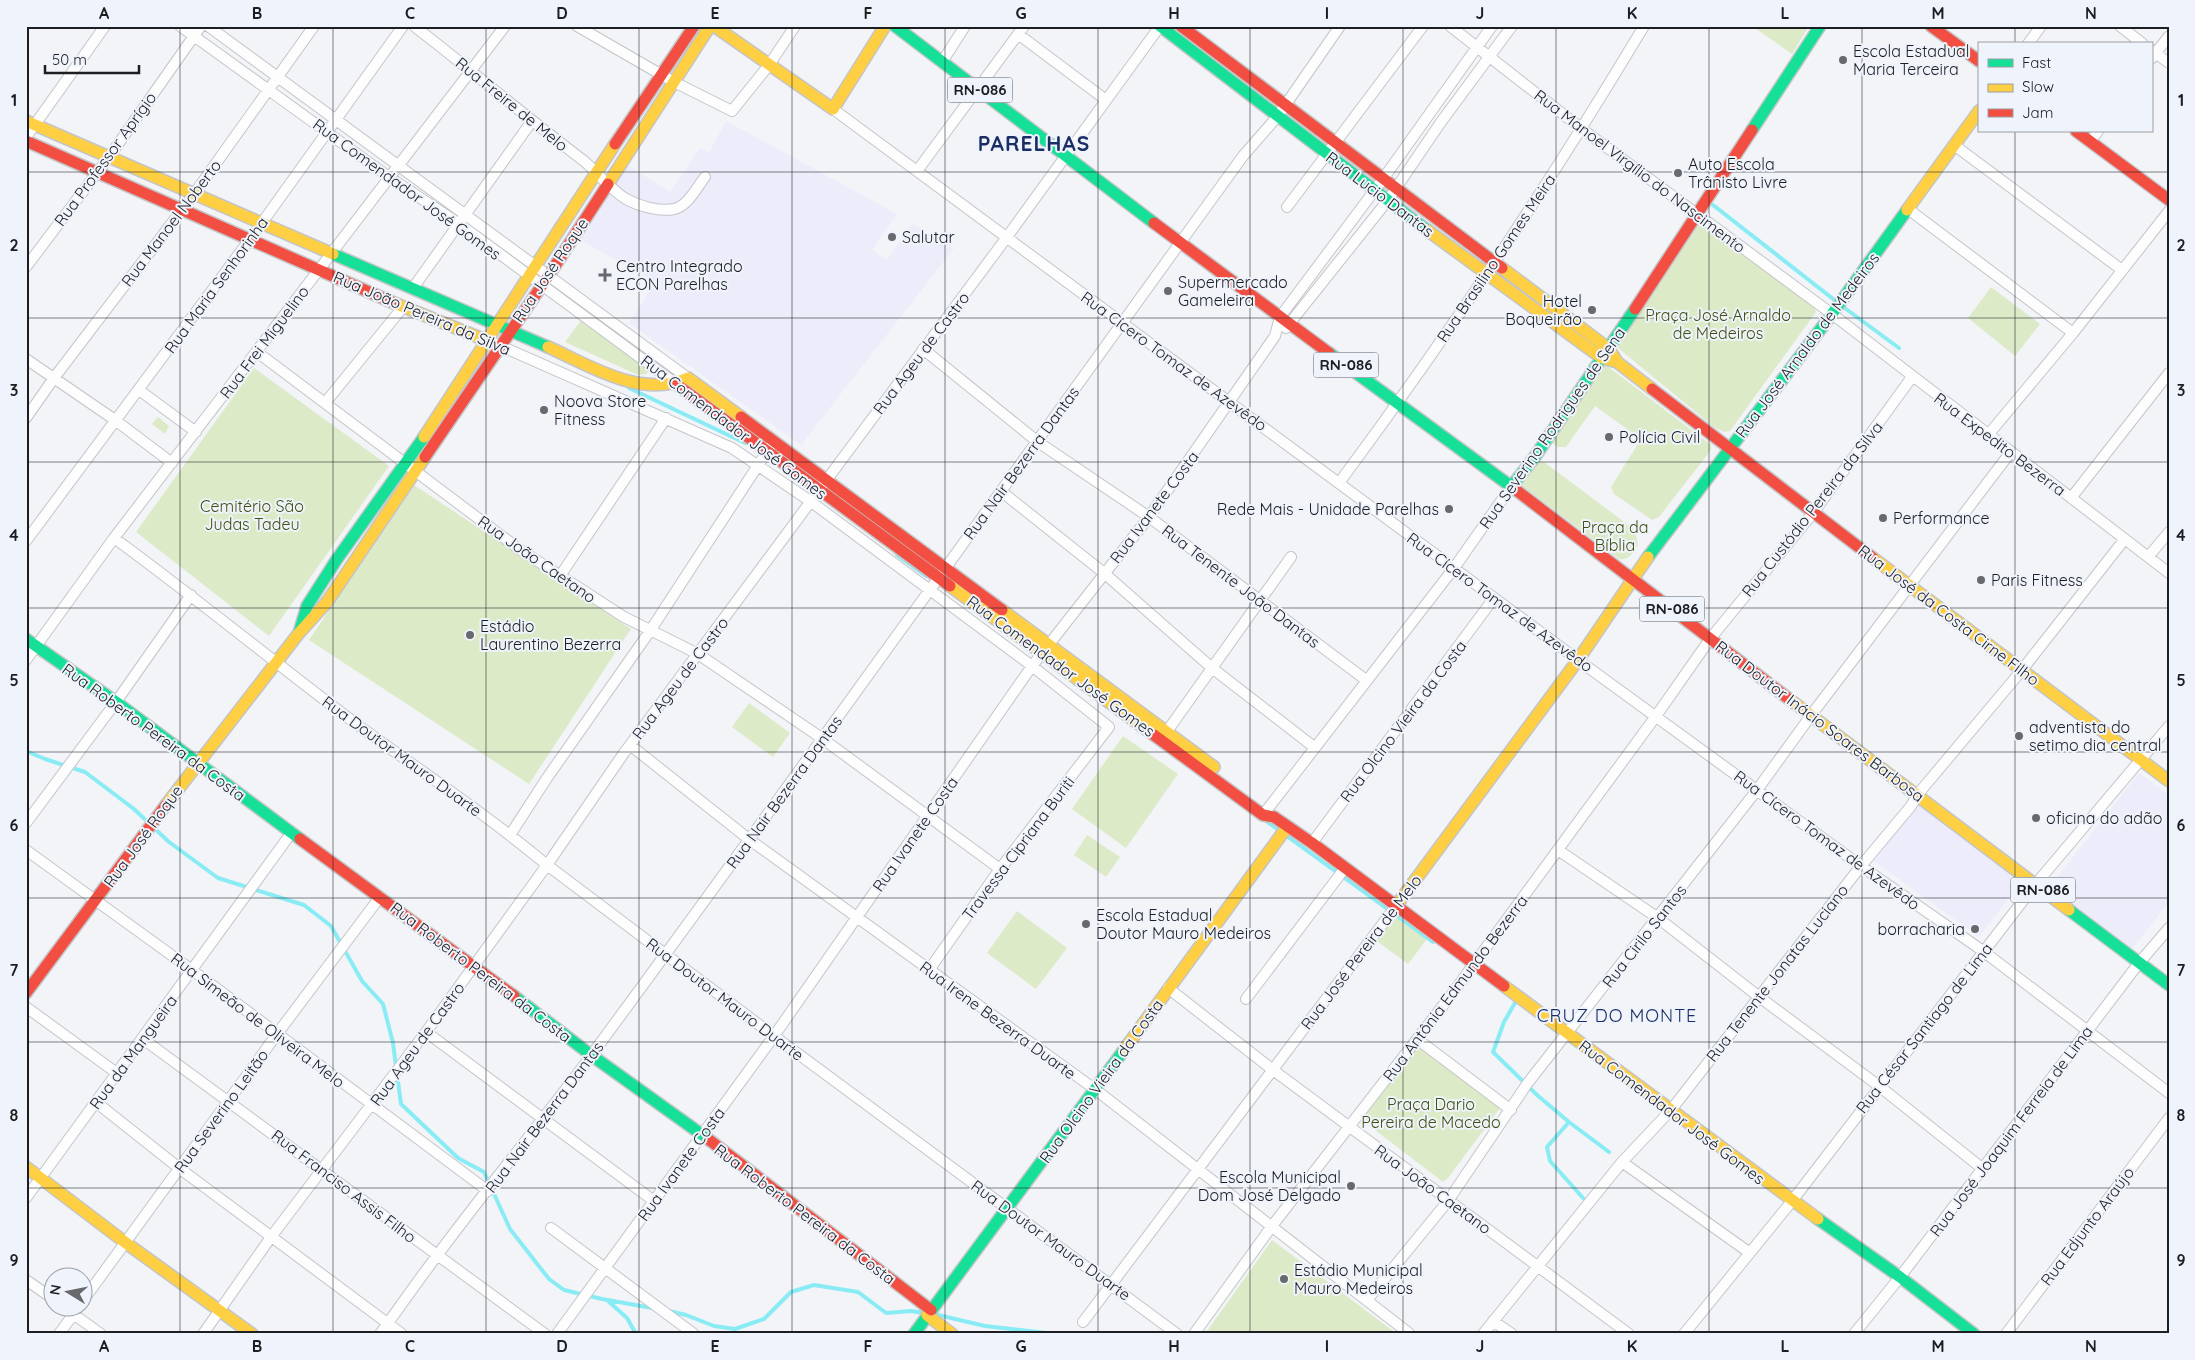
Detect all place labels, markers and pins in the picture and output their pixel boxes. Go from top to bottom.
place label: Escola Estadual Maria Terceira [1853,41,1969,79]
marker: Escola Estadual Maria Terceira [1837,54,1849,66]
place label: Auto Escola Trânisto Livre [1688,154,1787,192]
marker: Auto Escola Trânisto Livre [1672,167,1684,179]
place label: Salutar [902,227,955,247]
marker: Salutar [886,231,898,243]
place label: Centro Integrado ECON Parelhas [616,256,743,294]
marker: Centro Integrado ECON Parelhas [598,268,612,282]
place label: Supermercado Gameleira [1178,272,1288,310]
marker: Supermercado Gameleira [1162,285,1174,297]
place label: Hotel Boqueirão [1505,291,1582,329]
marker: Hotel Boqueirão [1586,304,1598,316]
place label: Noova Store Fitness [554,391,646,429]
marker: Noova Store Fitness [538,404,550,416]
place label: Polícia Civil [1619,427,1700,447]
marker: Polícia Civil [1603,431,1615,443]
place label: Rede Mais - Unidade Parelhas [1217,499,1439,519]
marker: Rede Mais - Unidade Parelhas [1443,503,1455,515]
place label: Performance [1893,508,1989,528]
marker: Performance [1877,512,1889,524]
place label: Paris Fitness [1991,570,2083,590]
marker: Paris Fitness [1975,574,1987,586]
place label: Estádio Laurentino Bezerra [480,616,621,654]
marker: Estádio Laurentino Bezerra [464,629,476,641]
place label: adventista do setimo dia central [2029,717,2162,755]
marker: adventista do setimo dia central [2013,730,2025,742]
place label: oficina do adão [2046,808,2162,828]
marker: oficina do adão [2030,812,2042,824]
place label: Escola Estadual Doutor Mauro Medeiros [1096,905,1271,943]
marker: Escola Estadual Doutor Mauro Medeiros [1080,918,1092,930]
place label: borracharia [1877,919,1965,939]
marker: borracharia [1969,923,1981,935]
place label: Escola Municipal Dom José Delgado [1198,1167,1341,1205]
marker: Escola Municipal Dom José Delgado [1345,1180,1357,1192]
place label: Estádio Municipal Mauro Medeiros [1294,1260,1423,1298]
marker: Estádio Municipal Mauro Medeiros [1278,1273,1290,1285]

